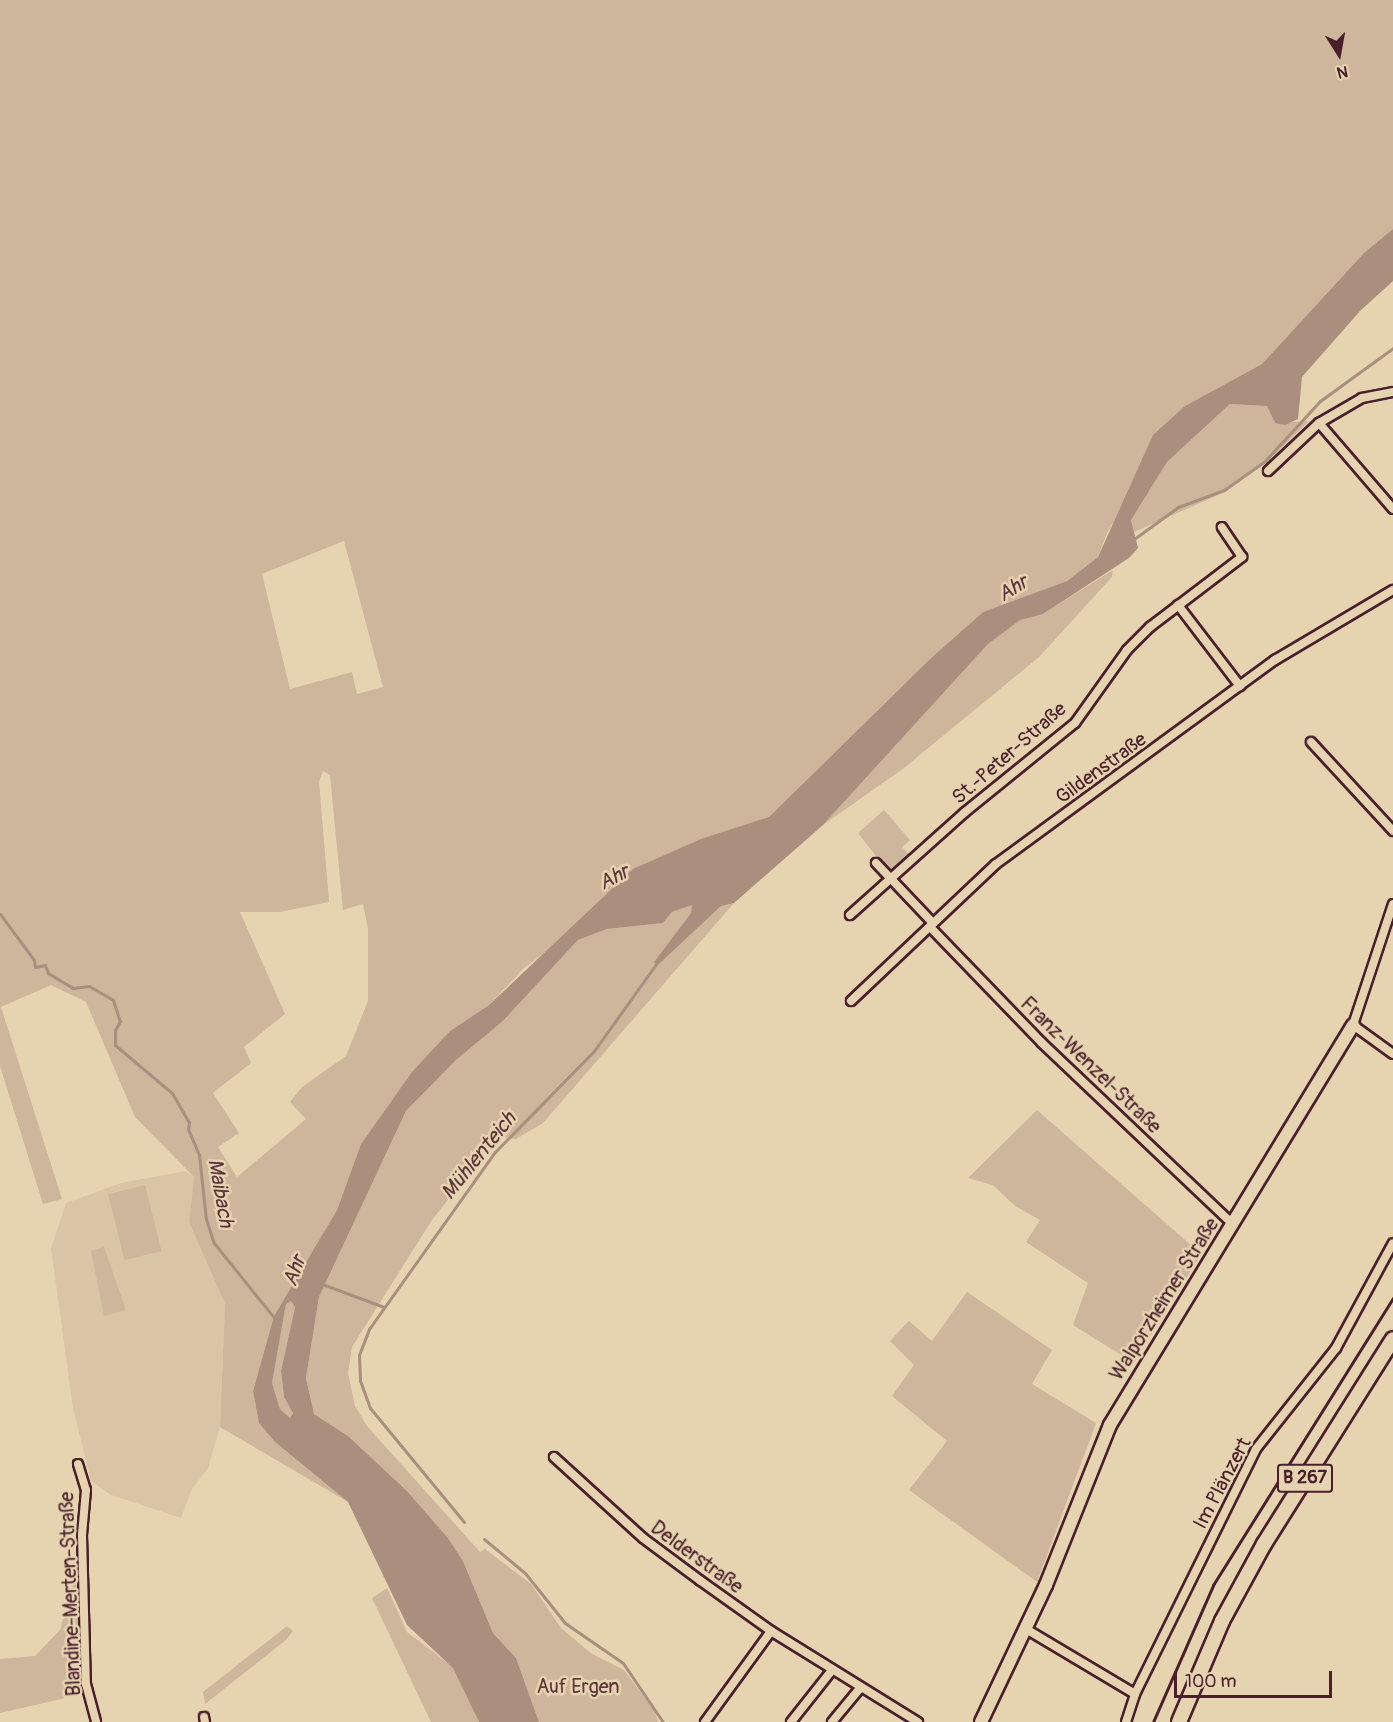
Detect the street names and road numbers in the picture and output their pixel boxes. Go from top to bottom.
street label: St.-Peter-Straße [947,697,1071,809]
street label: Gildenstraße [1051,727,1151,809]
street label: Franz-Wenzel-Straße [1016,992,1166,1138]
street label: Walporzheimer Straße [1104,1213,1224,1385]
street label: Im Plänzert [1188,1433,1256,1533]
road number: B 267 [1276,1463,1334,1493]
street label: Blandine-Merten-Straße [54,1491,86,1697]
street label: Delderstraße [646,1515,748,1599]

